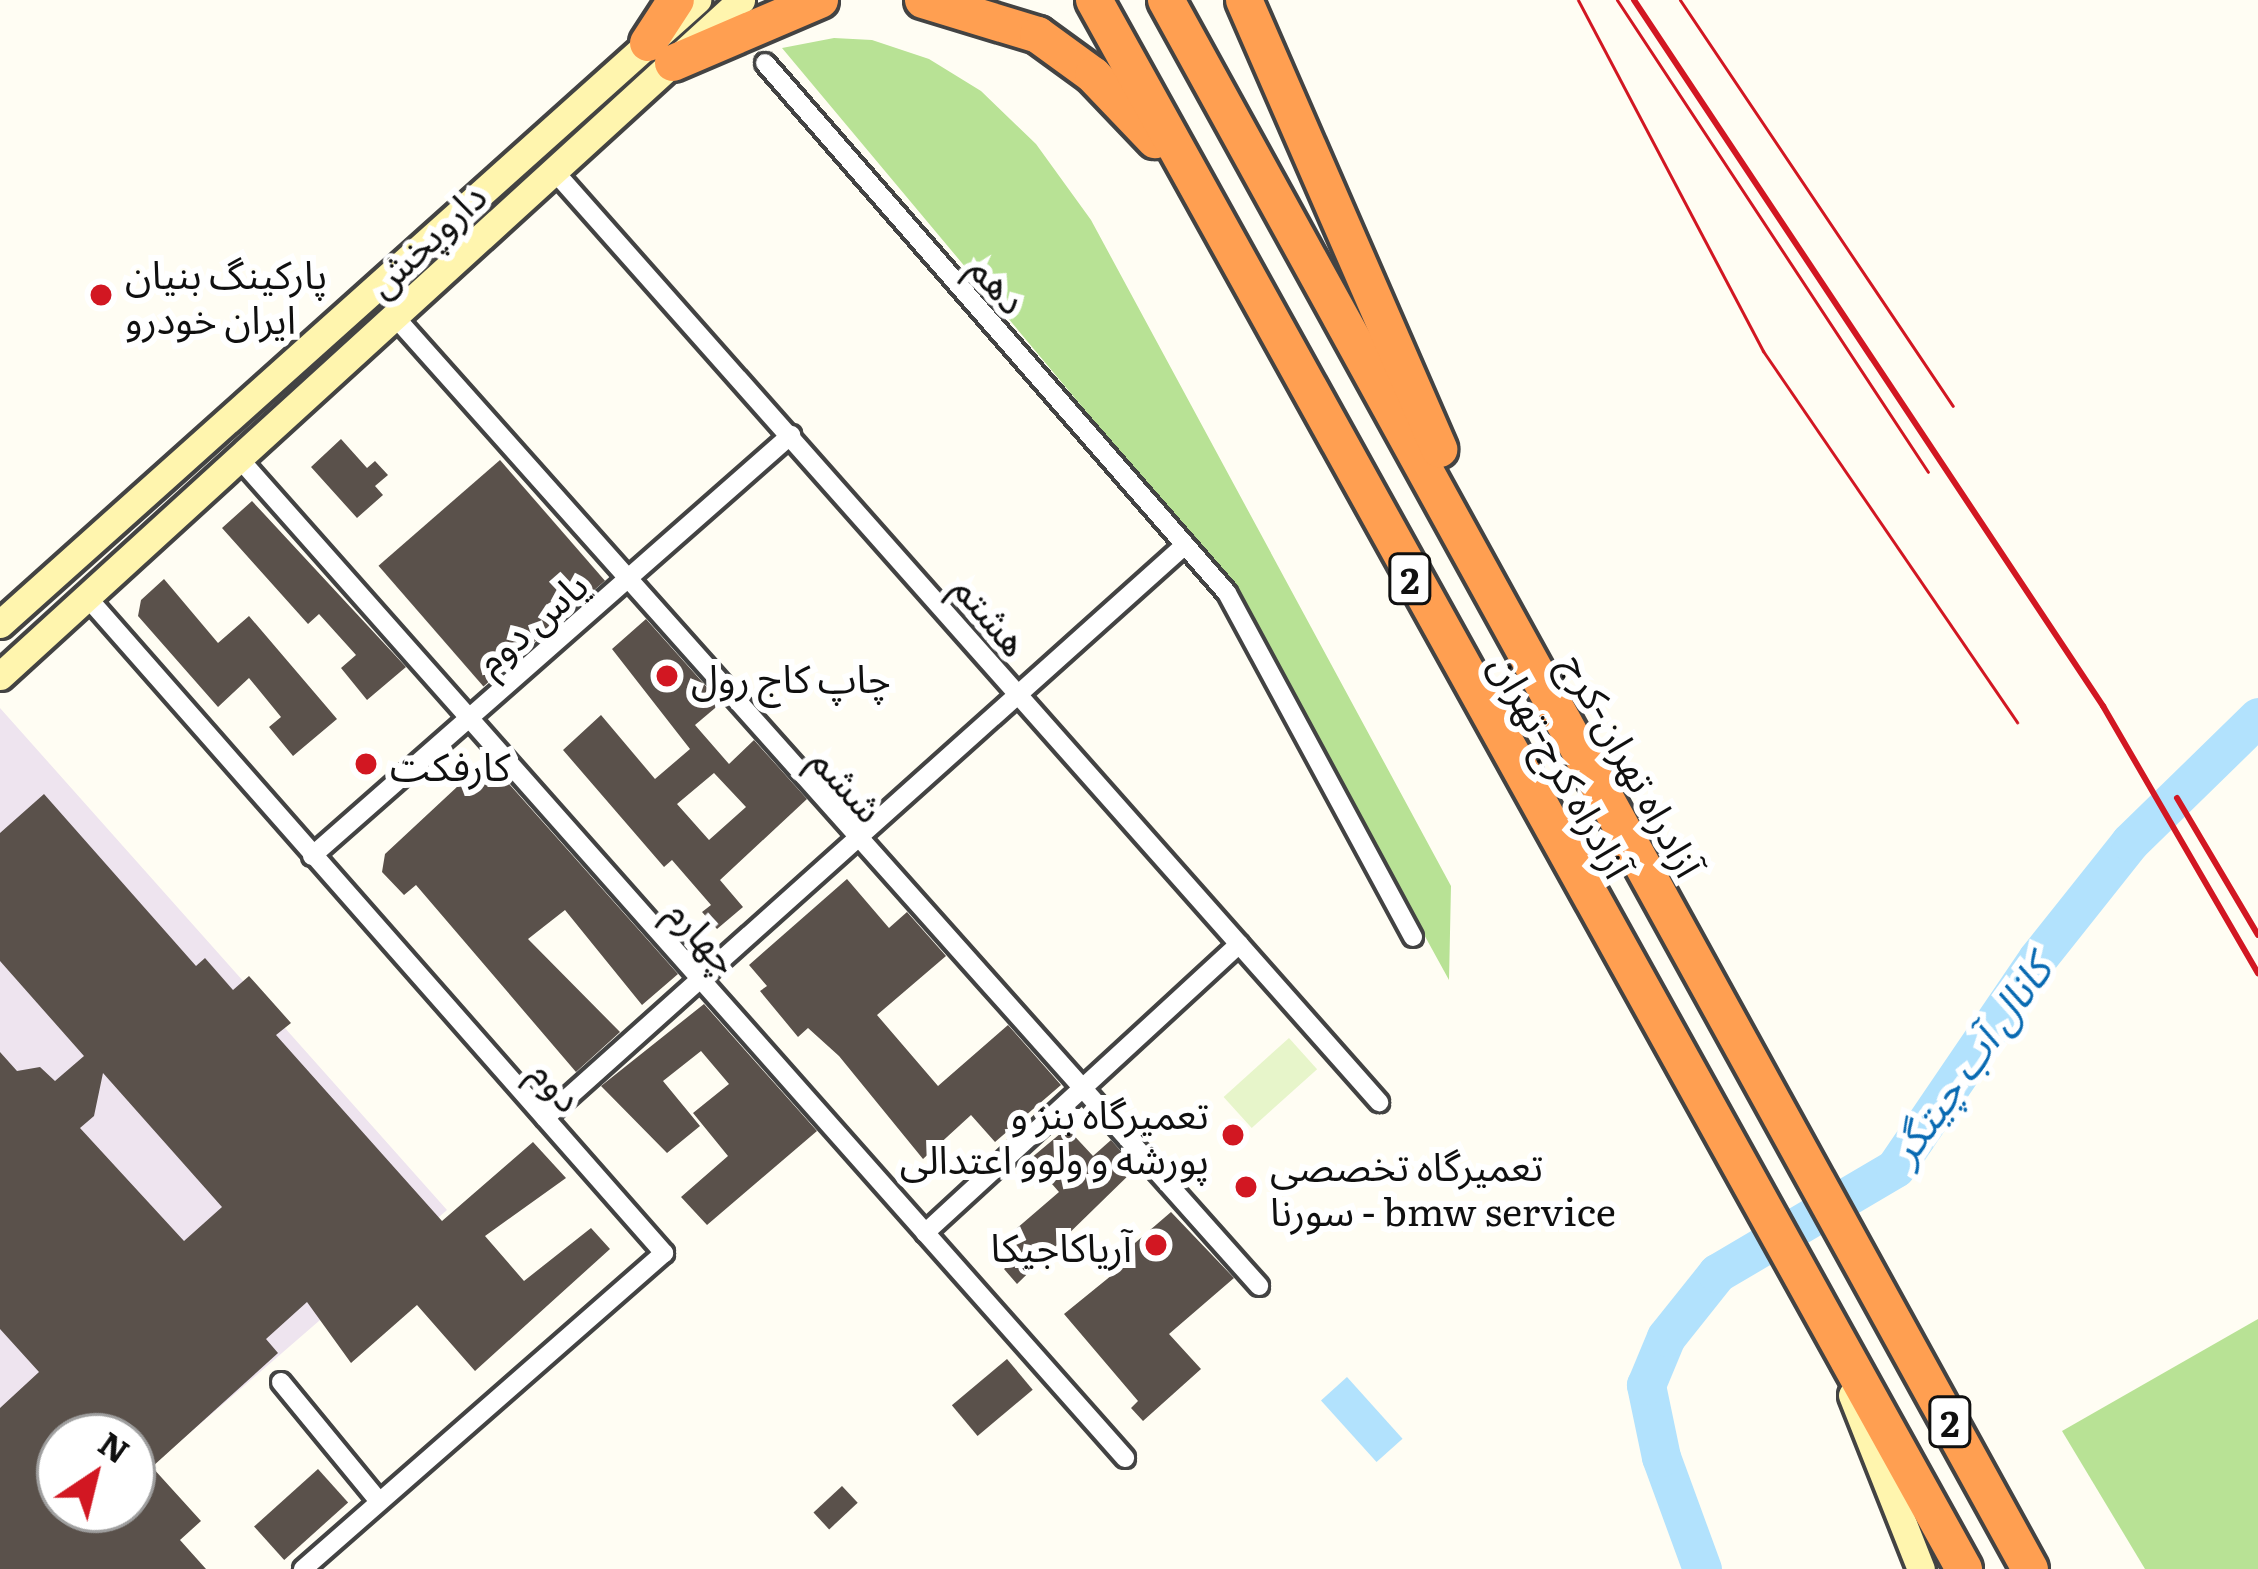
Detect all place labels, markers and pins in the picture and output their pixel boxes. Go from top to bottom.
place label: پارکینگ بنیان ایران خودرو [125,250,327,341]
marker: پارکینگ بنیان ایران خودرو [88,282,114,308]
place label: چاپ کاج رول [691,653,891,699]
marker: چاپ کاج رول [654,663,680,689]
place label: کارفکت [390,741,510,787]
marker: کارفکت [353,751,379,777]
place label: تعمیرگاه بنز و پورشه و ولوو اعتدالی [900,1090,1209,1181]
marker: تعمیرگاه بنز و پورشه و ولوو اعتدالی [1220,1122,1246,1148]
place label: تعمیرگاه تخصصی سورنا - bmw service [1270,1142,1616,1233]
marker: تعمیرگاه تخصصی سورنا - bmw service [1233,1174,1259,1200]
place label: آریاکاجیکا [991,1222,1132,1268]
marker: آریاکاجیکا [1143,1232,1169,1258]

